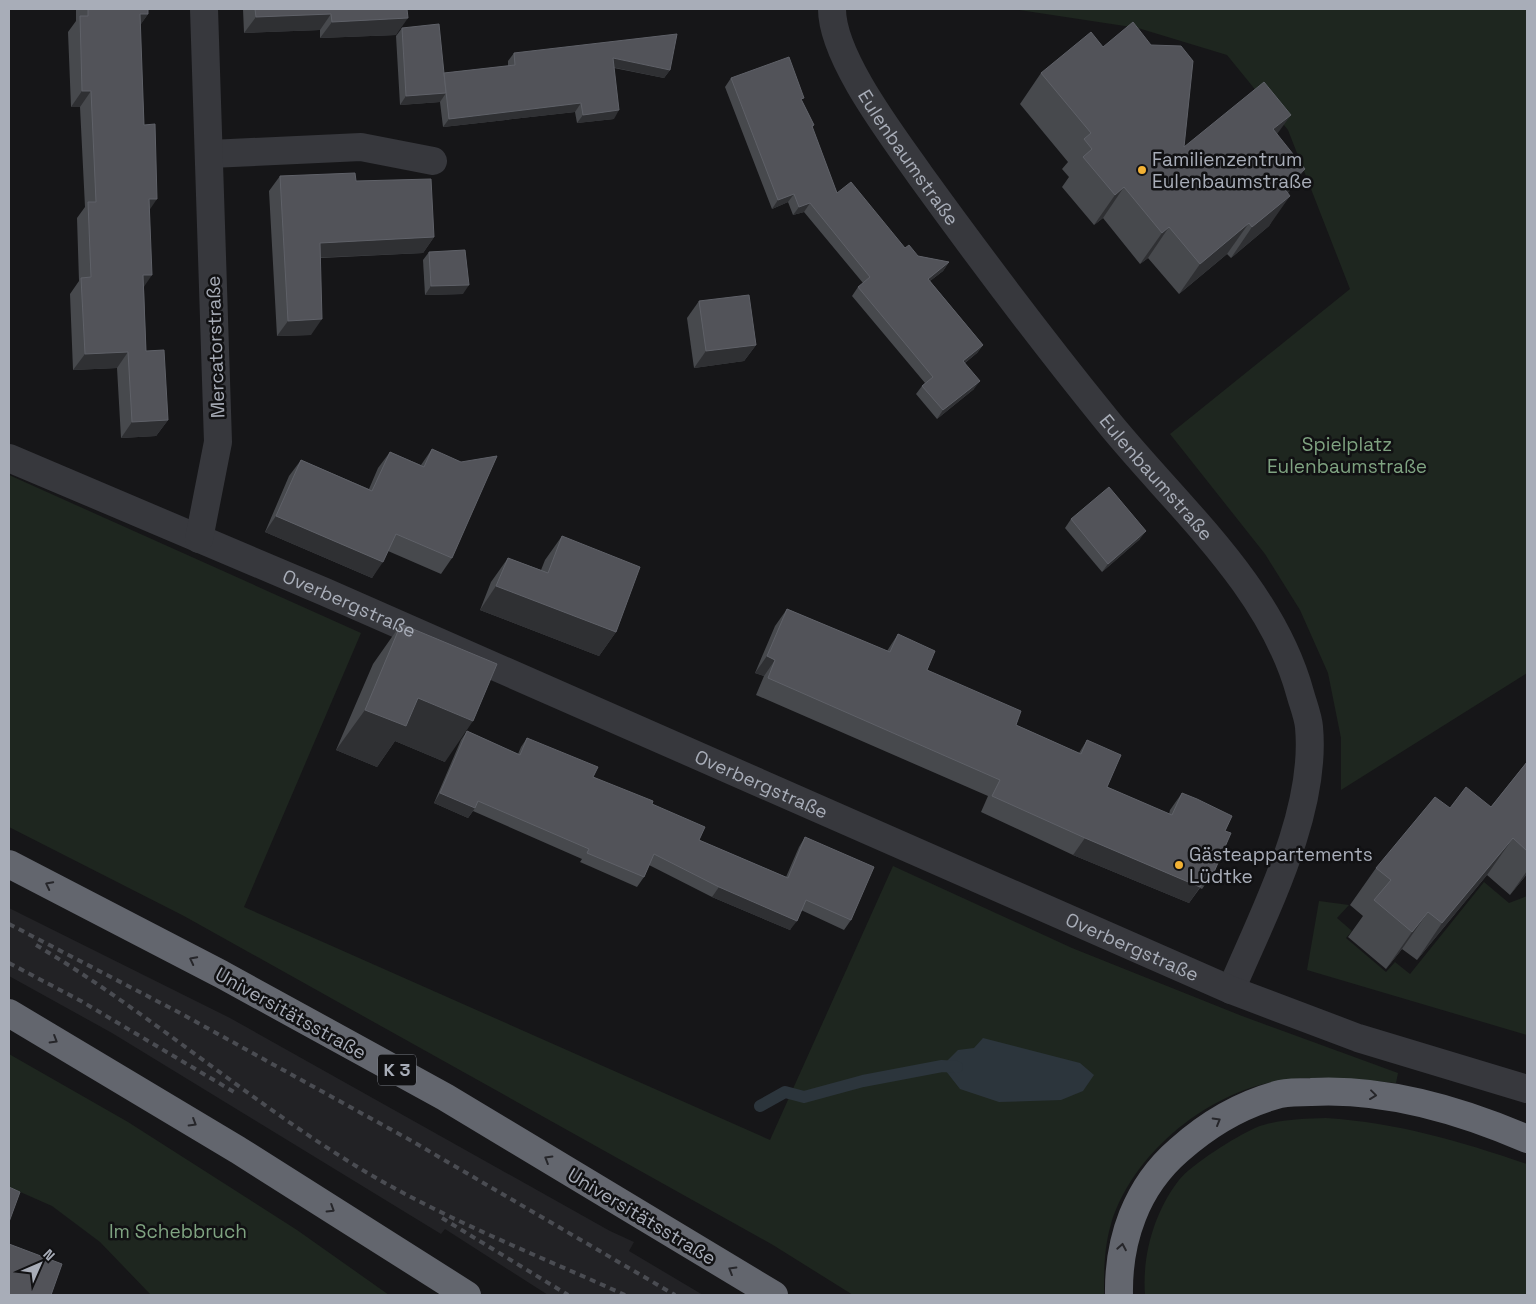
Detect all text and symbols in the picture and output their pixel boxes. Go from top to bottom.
street label: Eulenbaumstraße [852,85,965,231]
place label: Familienzentrum Eulenbaumstraße [1152,147,1312,194]
marker: Familienzentrum Eulenbaumstraße [1136,164,1148,176]
street label: Mercatorstraße [201,275,230,419]
street label: Eulenbaumstraße [1094,409,1219,546]
park label: Spielplatz Eulenbaumstraße [1267,432,1427,479]
street label: Overbergstraße [279,563,420,643]
street label: Overbergstraße [691,744,832,824]
place label: Gästeappartements Lüdtke [1189,842,1373,889]
marker: Gästeappartements Lüdtke [1173,859,1185,871]
one-way arrow [45,881,54,891]
street label: Overbergstraße [1062,907,1203,987]
one-way arrow [189,956,198,966]
street label: Universitätsstraße [211,962,371,1065]
one-way arrow [48,1033,57,1043]
road number: K 3 [378,1054,416,1086]
one-way arrow [1370,1089,1378,1100]
one-way arrow [188,1117,197,1127]
one-way arrow [1212,1118,1221,1128]
one-way arrow [545,1156,554,1166]
street label: Universitätsstraße [563,1162,721,1271]
one-way arrow [326,1203,335,1213]
park label: Im Schebbruch [109,1219,247,1244]
north arrow [15,1239,65,1289]
one-way arrow [1117,1242,1127,1251]
text: N [40,1245,59,1264]
one-way arrow [729,1267,738,1277]

